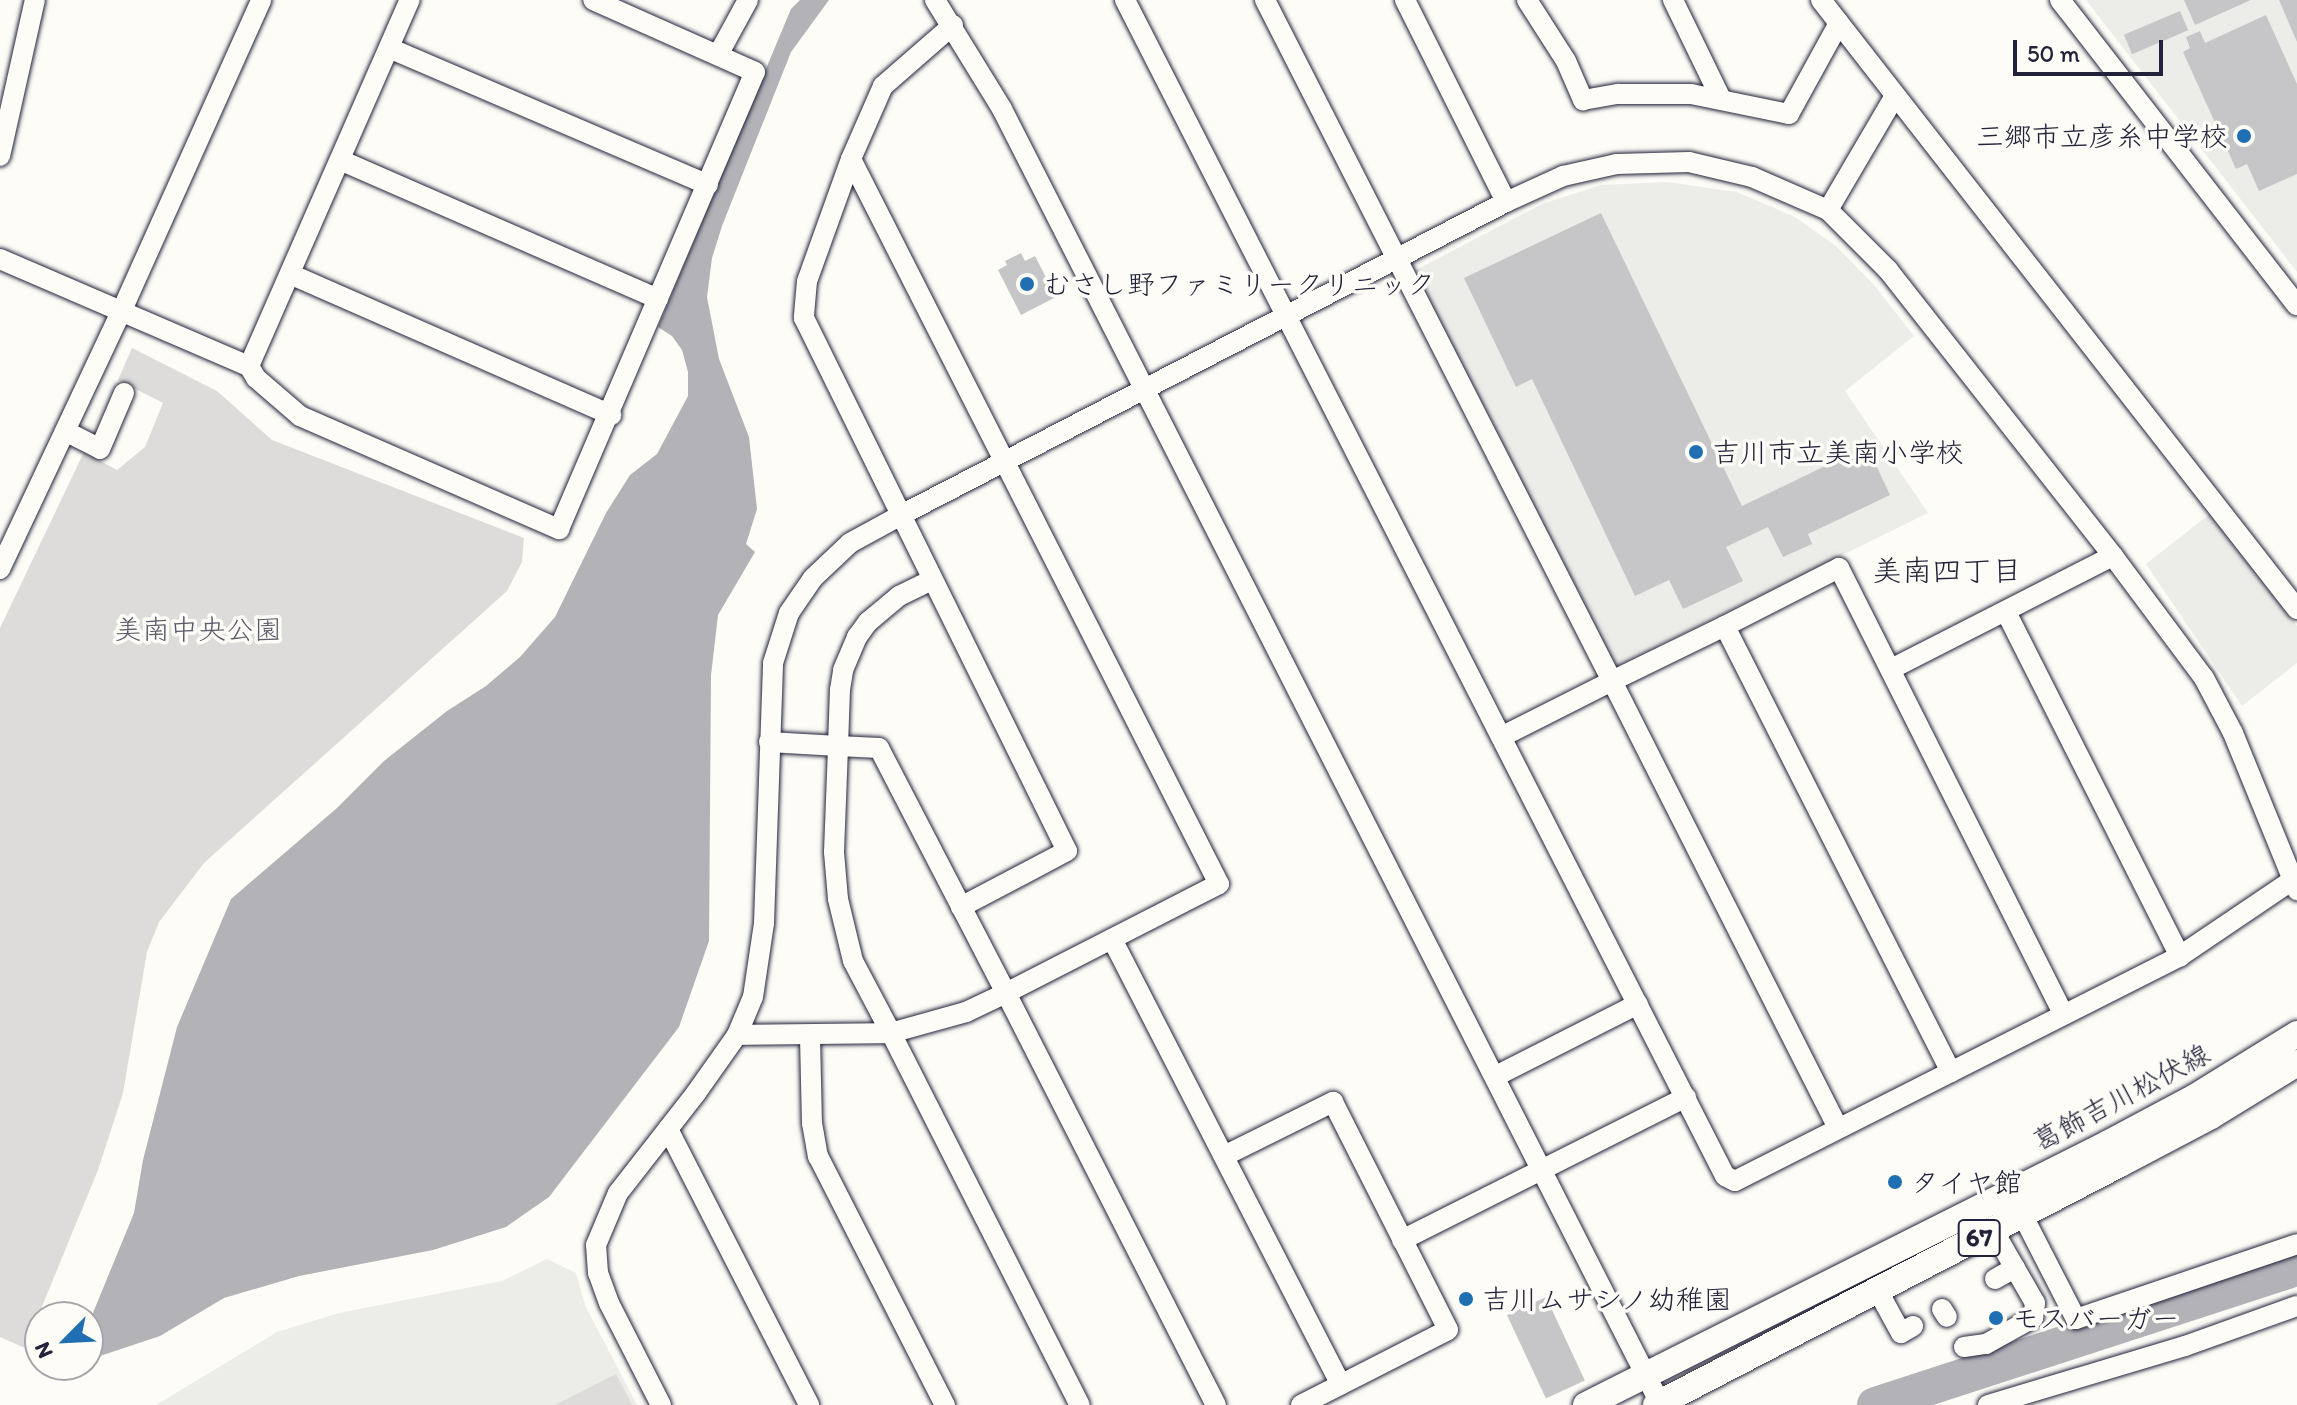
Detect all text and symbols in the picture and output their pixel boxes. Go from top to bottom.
scale bar [2017,24,2167,74]
text: 50 m [2027,39,2080,68]
place label: 三郷市立彦糸中学校 [1976,119,2228,153]
marker: 三郷市立彦糸中学校 [2235,127,2253,145]
place label: むさし野ファミリークリニック [1043,267,1435,301]
marker: むさし野ファミリークリニック [1018,275,1036,293]
place label: 吉川市立美南小学校 [1712,435,1964,469]
marker: 吉川市立美南小学校 [1687,443,1705,461]
district label: 美南四丁目 [1872,553,2022,589]
park label: 美南中央公園 [114,612,282,646]
street label: 葛飾吉川松伏線 [2027,1036,2215,1158]
place label: タイヤ館 [1911,1165,2023,1199]
marker: タイヤ館 [1886,1173,1904,1191]
road number: 67 [1957,1216,2001,1260]
place label: 吉川ムサシノ幼稚園 [1482,1282,1734,1316]
marker: 吉川ムサシノ幼稚園 [1457,1290,1475,1308]
north arrow [24,1301,104,1381]
place label: モスバーガー [2012,1301,2180,1335]
marker: モスバーガー [1987,1309,2005,1327]
text: N [28,1338,59,1362]

